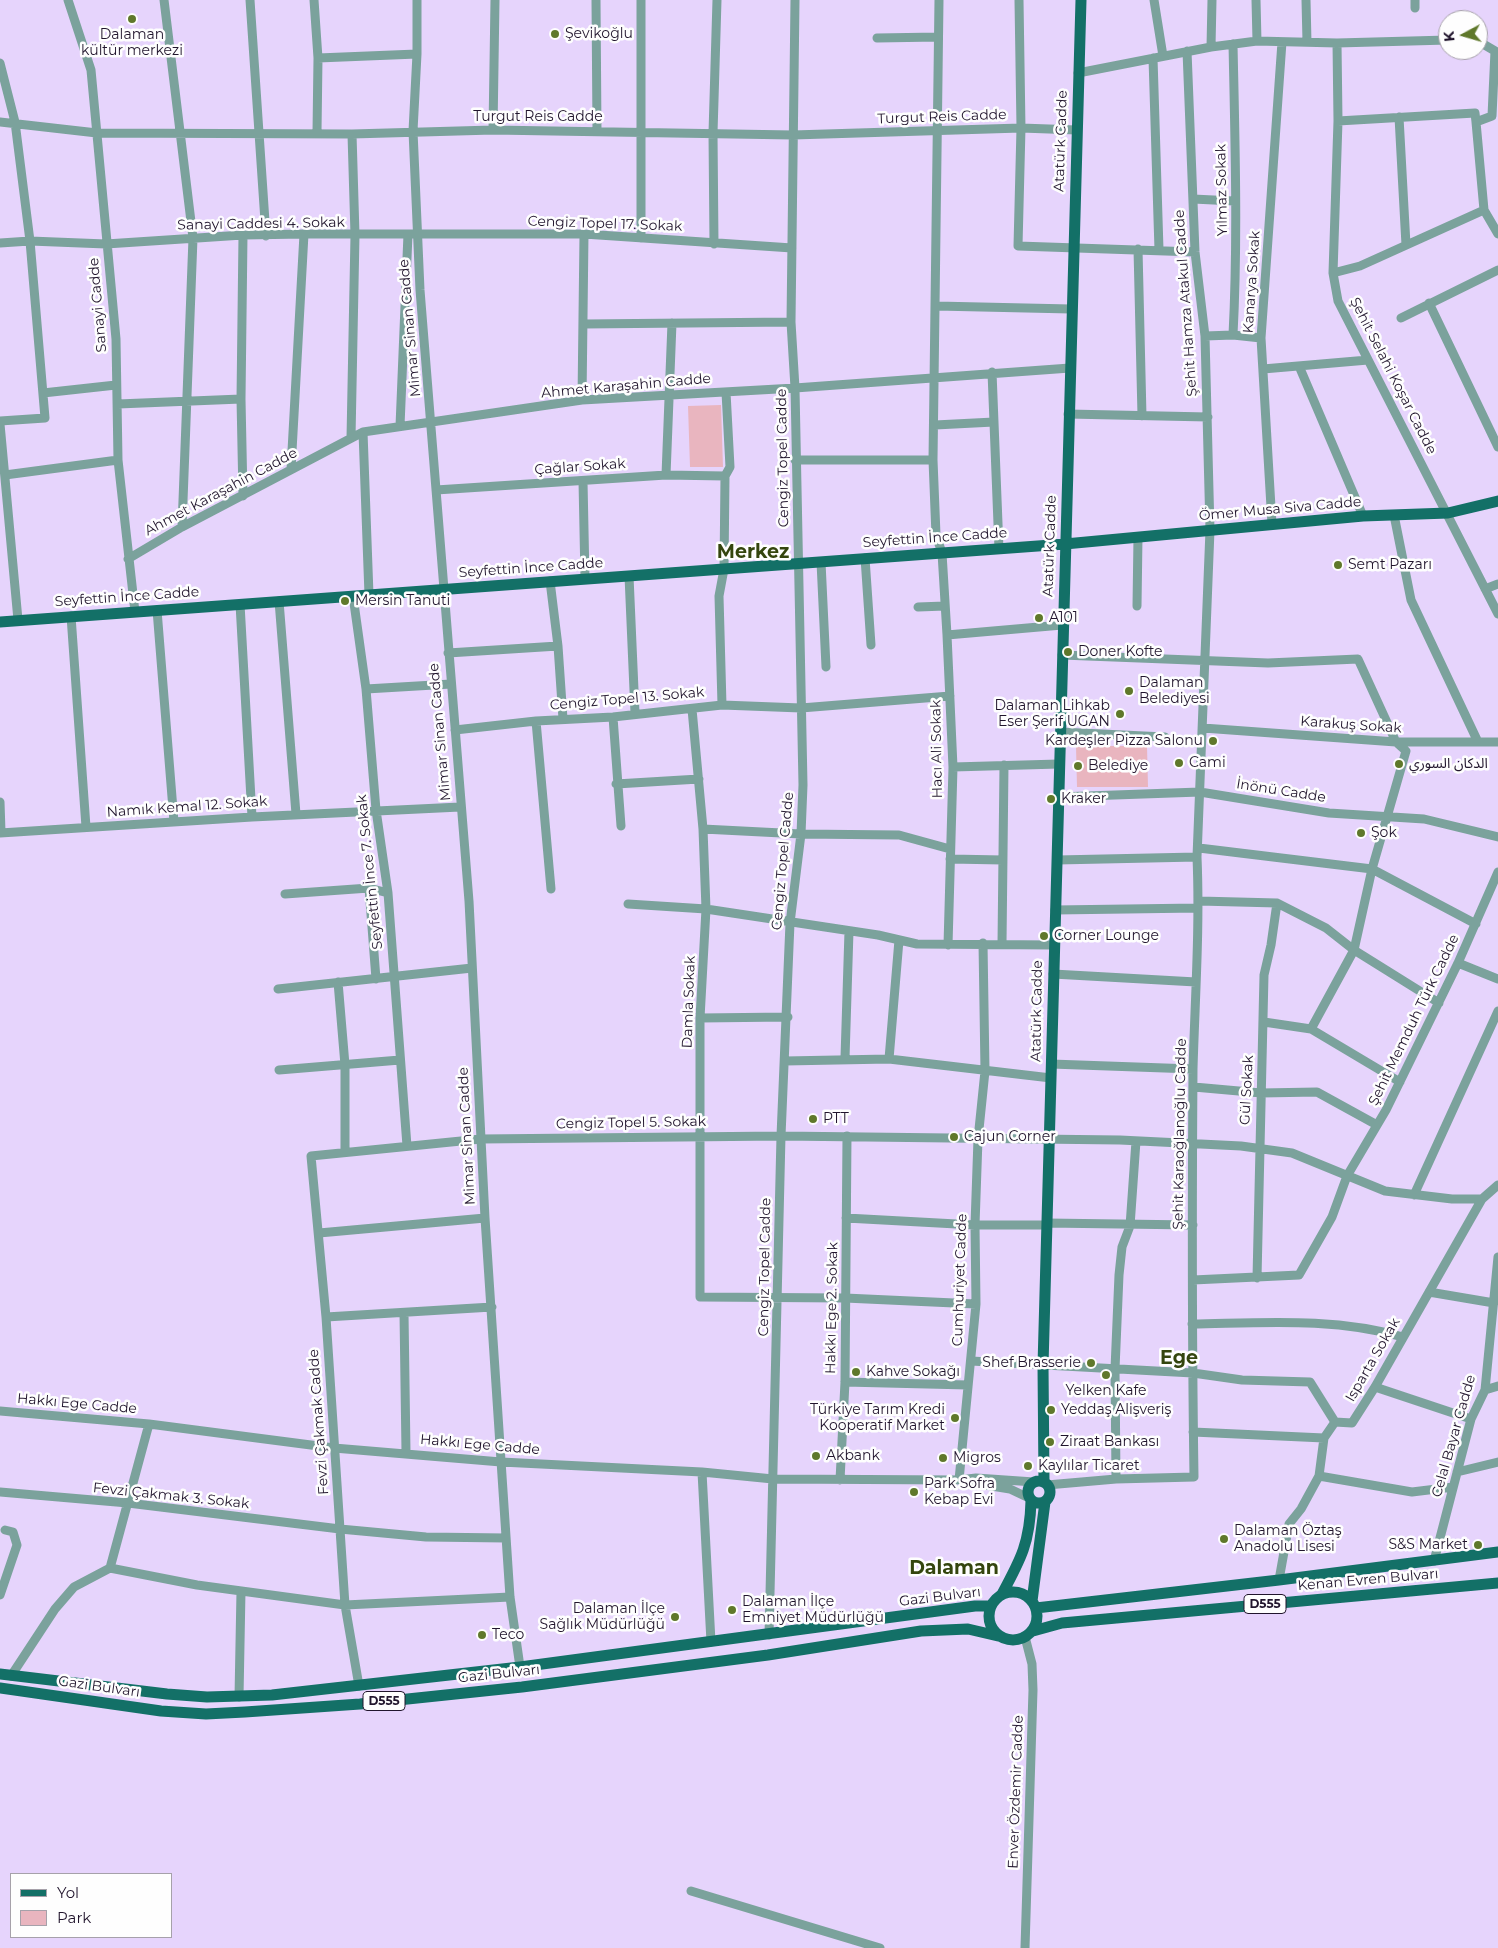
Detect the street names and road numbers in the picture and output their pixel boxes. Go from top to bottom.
street label: Atatürk Cadde [1051,90,1071,192]
street label: Turgut Reis Cadde [877,106,1007,128]
street label: Turgut Reis Cadde [473,109,603,125]
street label: Yılmaz Sokak [1213,144,1231,236]
street label: Şehit Hamza Atakul Cadde [1171,209,1201,397]
street label: Cengiz Topel 17. Sokak [527,213,683,235]
street label: Sanayi Caddesi 4. Sokak [177,214,345,234]
street label: Kanarya Sokak [1240,230,1264,334]
street label: Sanayi Cadde [85,257,111,353]
street label: Mimar Sinan Cadde [396,258,424,398]
street label: Şehit Selahi Koşar Cadde [1346,295,1440,457]
street label: Ahmet Karaşahin Cadde [540,370,712,402]
street label: Cengiz Topel Cadde [773,389,793,527]
street label: Ahmet Karaşahin Cadde [142,445,300,539]
street label: Çağlar Sokak [534,455,626,479]
street label: Ömer Musa Siva Cadde [1198,494,1362,524]
street label: Atatürk Cadde [1040,495,1060,597]
street label: Seyfettin İnce Cadde [862,525,1008,551]
street label: Seyfettin İnce Cadde [458,555,604,581]
street label: Seyfettin İnce Cadde [54,584,200,610]
street label: Mimar Sinan Cadde [426,662,454,802]
street label: Cengiz Topel 13. Sokak [549,684,705,714]
street label: Hacı Ali Sokak [928,700,946,798]
street label: Karakuş Sokak [1300,713,1402,737]
street label: İnönü Cadde [1235,776,1327,806]
street label: Cengiz Topel Cadde [769,791,797,931]
street label: Namık Kemal 12. Sokak [106,793,268,821]
street label: Seyfettin İnce 7. Sokak [354,794,386,950]
street label: Şehit Memduh Türk Cadde [1365,932,1463,1108]
street label: Damla Sokak [679,955,699,1049]
street label: Atatürk Cadde [1028,960,1046,1062]
street label: Şehit Karaoğlanoğlu Cadde [1170,1038,1190,1230]
street label: Gül Sokak [1237,1055,1257,1125]
street label: Mimar Sinan Cadde [455,1067,479,1205]
street label: Cengiz Topel 5. Sokak [556,1113,706,1133]
street label: Cengiz Topel Cadde [755,1198,775,1336]
street label: Cumhuriyet Cadde [949,1213,971,1347]
street label: Hakkı Ege 2. Sokak [822,1242,842,1374]
street label: Isparta Sokak [1342,1315,1404,1405]
street label: Fevzi Çakmak Cadde [306,1349,332,1495]
street label: Celal Bayar Cadde [1428,1373,1480,1499]
street label: Hakkı Ege Cadde [16,1390,138,1418]
street label: Hakkı Ege Cadde [419,1431,541,1459]
street label: Fevzi Çakmak 3. Sokak [92,1479,250,1513]
street label: Kenan Evren Bulvarı [1297,1565,1439,1595]
street label: Gazi Bulvarı [898,1584,982,1610]
road number: D555 [1244,1595,1286,1614]
street label: Gazi Bulvarı [457,1661,541,1687]
street label: Gazi Bulvarı [57,1673,141,1701]
road number: D555 [363,1692,405,1710]
street label: Enver Özdemir Cadde [1005,1715,1027,1869]

